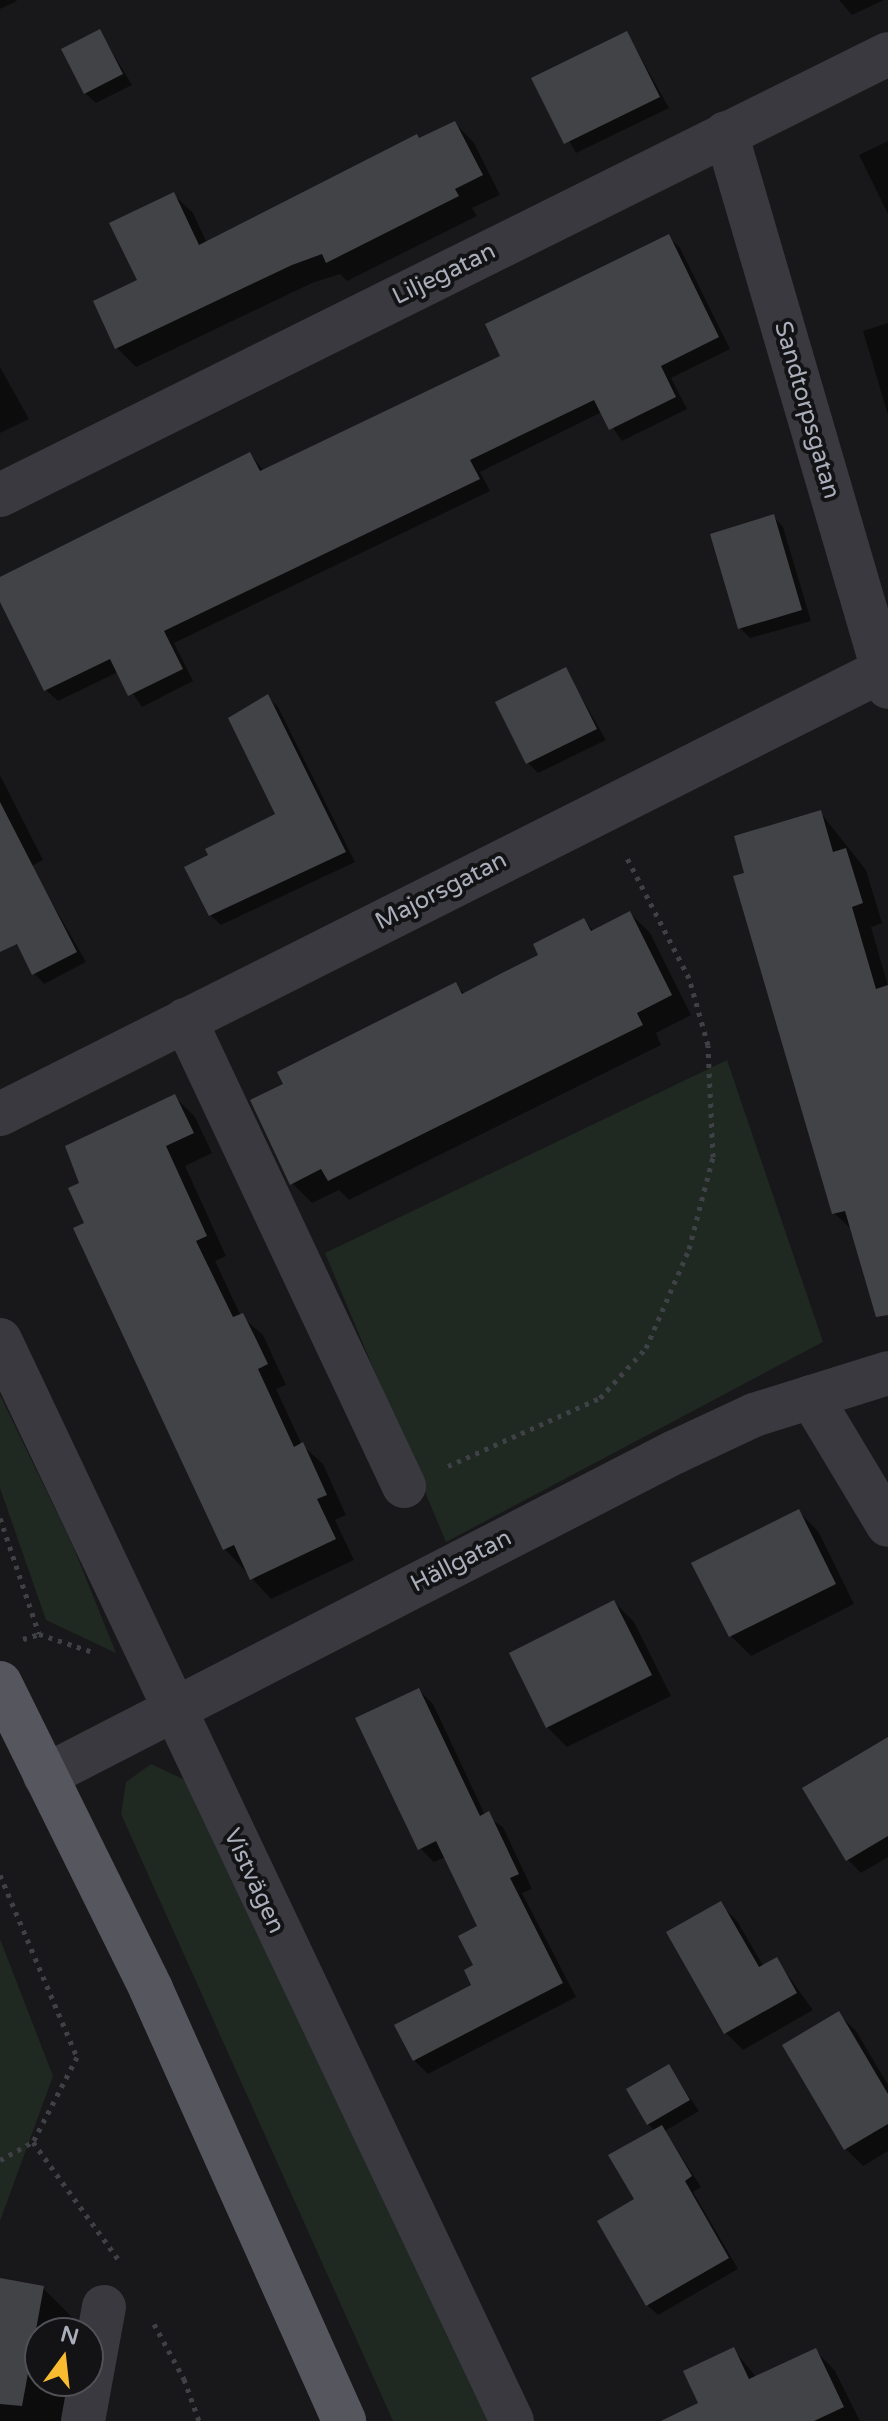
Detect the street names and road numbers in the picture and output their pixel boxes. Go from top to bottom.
street label: Liljegatan [388,237,500,311]
street label: Sandtorpsgatan [768,318,846,502]
street label: Majorsgatan [370,846,512,936]
street label: Hällgatan [406,1523,516,1599]
street label: Vistvägen [217,1824,291,1938]

